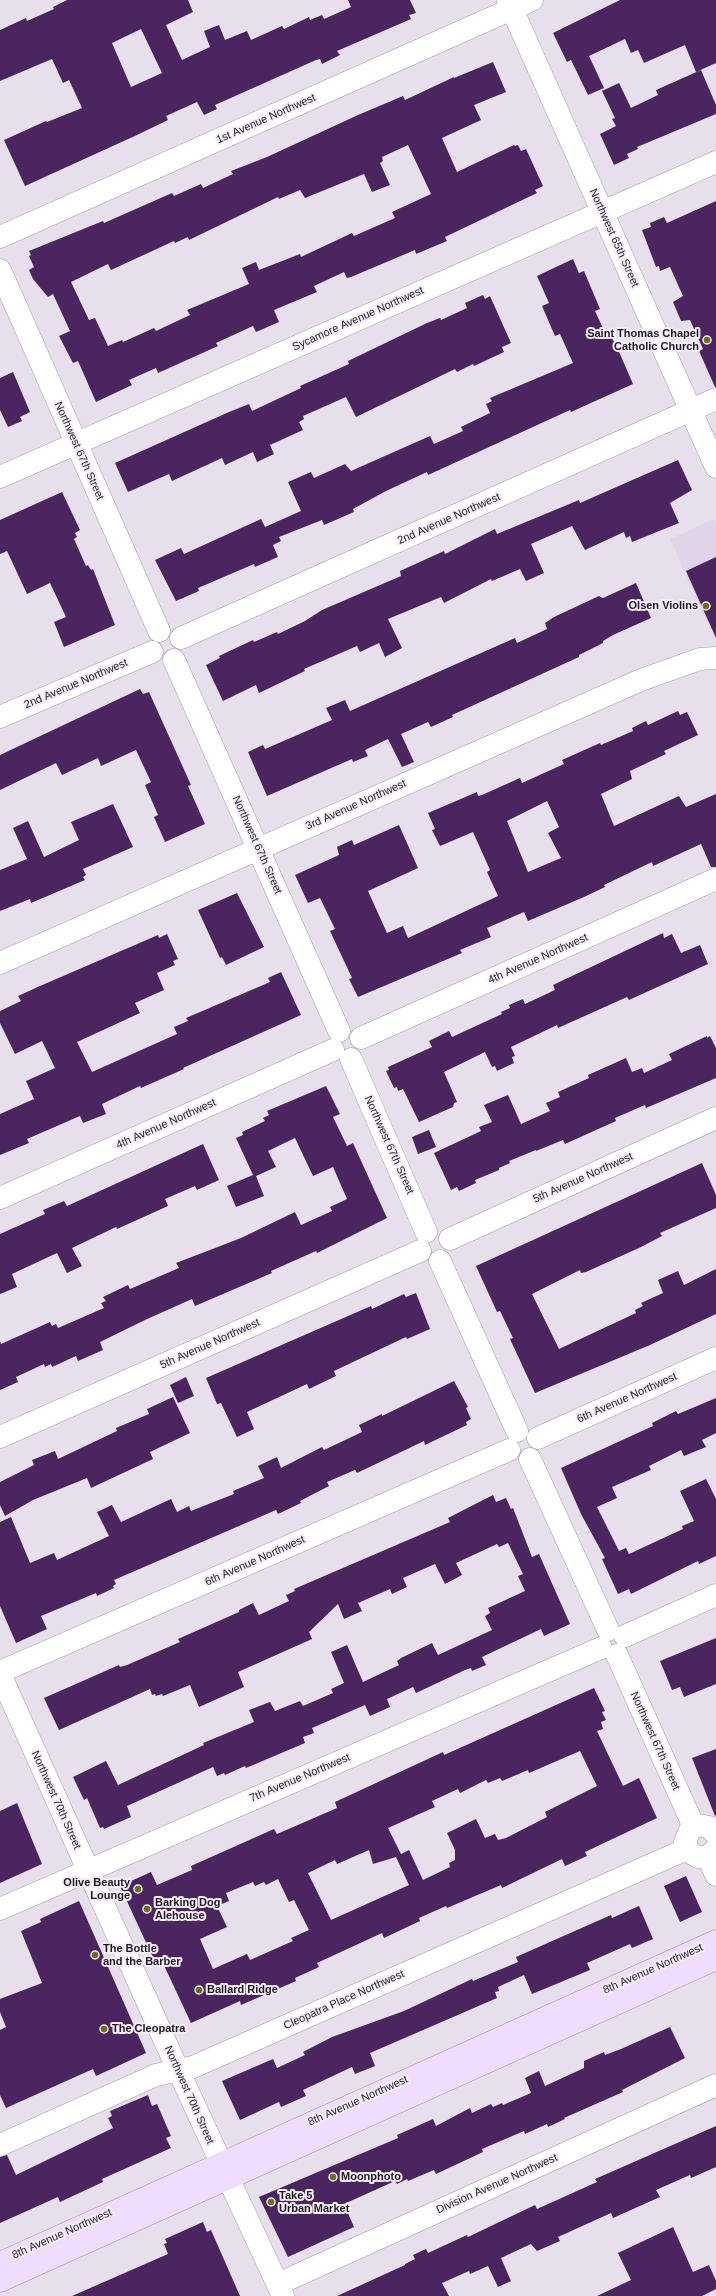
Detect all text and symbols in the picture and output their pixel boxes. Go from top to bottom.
street label: 1st Avenue Northwest [214,91,318,147]
street label: Northwest 65th Street [586,187,642,289]
street label: Sycamore Avenue Northwest [290,284,426,354]
place label: Saint Thomas Chapel Catholic Church [587,327,699,353]
marker: Saint Thomas Chapel Catholic Church [702,335,712,345]
street label: Northwest 67th Street [51,400,107,502]
street label: 2nd Avenue Northwest [396,490,502,548]
place label: Olsen Violins [629,599,698,613]
marker: Olsen Violins [701,601,711,611]
street label: 2nd Avenue Northwest [22,656,130,712]
street label: 3rd Avenue Northwest [304,777,408,833]
street label: Northwest 67th Street [229,794,285,896]
street label: 4th Avenue Northwest [486,931,590,987]
street label: Northwest 67th Street [361,1094,417,1196]
street label: 4th Avenue Northwest [114,1096,218,1152]
street label: 5th Avenue Northwest [531,1150,635,1206]
street label: 5th Avenue Northwest [158,1316,262,1372]
street label: 6th Avenue Northwest [575,1370,679,1426]
street label: 6th Avenue Northwest [203,1533,307,1589]
street label: Northwest 67th Street [627,1690,683,1792]
street label: Northwest 70th Street [28,1749,84,1851]
street label: 7th Avenue Northwest [248,1751,352,1805]
place label: Olive Beauty Lounge [63,1876,130,1902]
marker: Olive Beauty Lounge [133,1884,143,1894]
place label: Barking Dog Alehouse [155,1896,220,1922]
marker: Barking Dog Alehouse [142,1904,152,1914]
street label: 8th Avenue Northwest [601,1941,705,1997]
place label: The Bottle and the Barber [103,1942,181,1968]
marker: The Bottle and the Barber [90,1950,100,1960]
street label: Cleopatra Place Northwest [282,1967,406,2033]
place label: Ballard Ridge [207,1983,278,1997]
marker: Ballard Ridge [194,1985,204,1995]
place label: The Cleopatra [112,2022,185,2036]
marker: The Cleopatra [99,2024,109,2034]
street label: Northwest 70th Street [161,2044,217,2146]
street label: 8th Avenue Northwest [306,2073,410,2129]
street label: Division Avenue Northwest [434,2151,560,2217]
place label: Moonphoto [341,2170,401,2184]
marker: Moonphoto [328,2172,338,2182]
place label: Take 5 Urban Market [279,2189,349,2215]
marker: Take 5 Urban Market [266,2197,276,2207]
street label: 8th Avenue Northwest [10,2206,114,2262]

